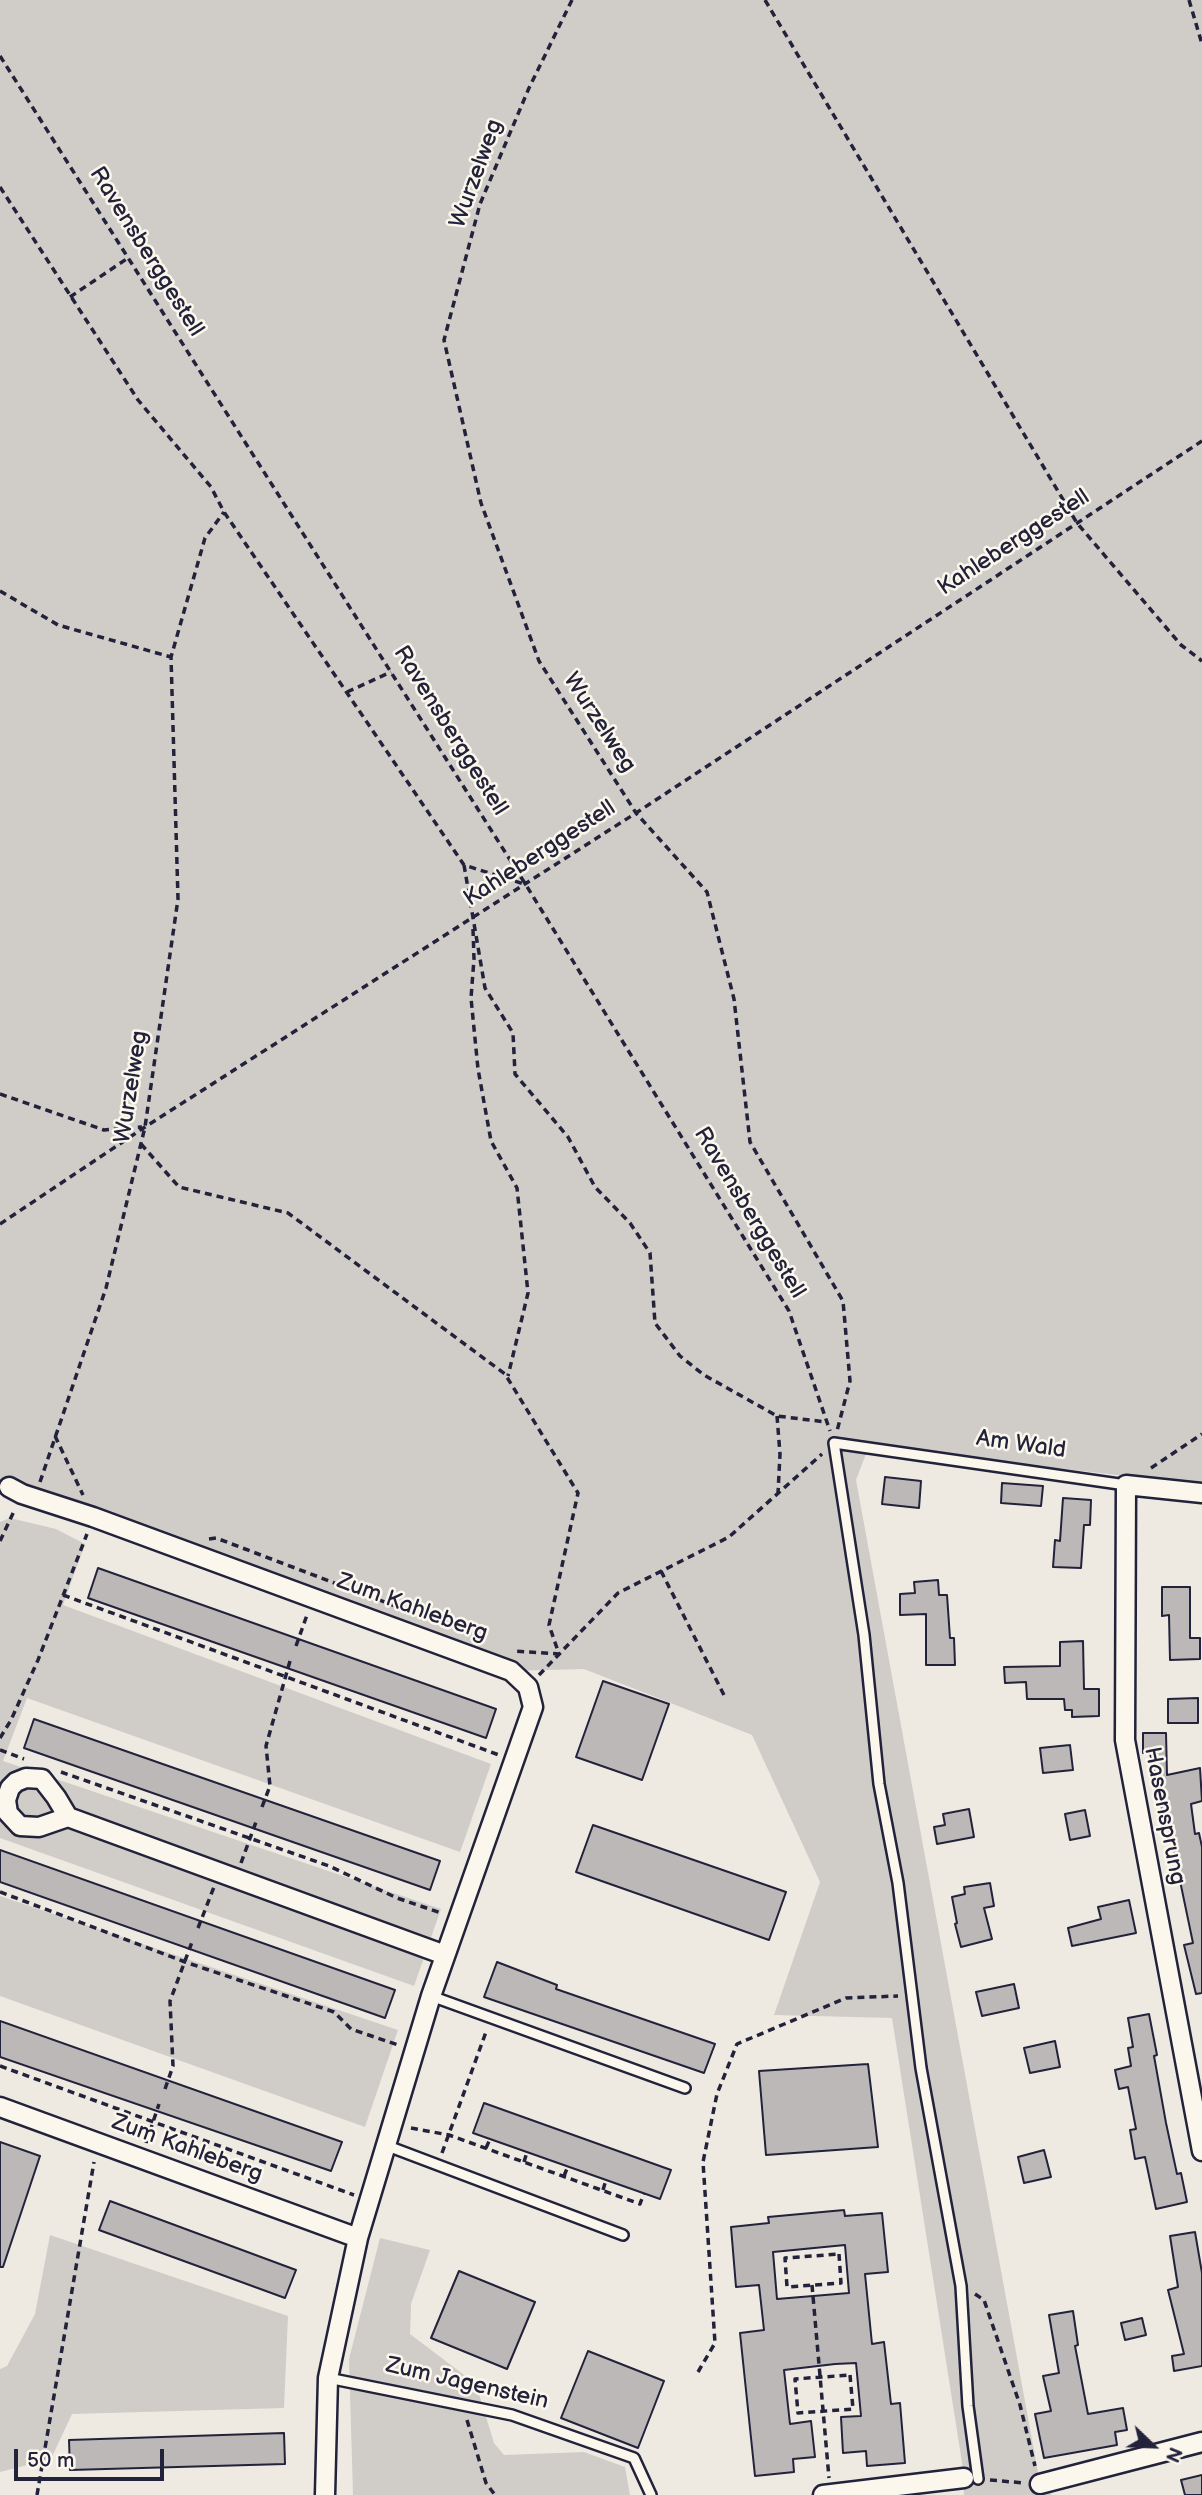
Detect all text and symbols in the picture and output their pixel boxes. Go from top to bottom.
street label: Wurzelweg [445,116,509,232]
street label: Ravensberggestell [83,162,209,342]
street label: Kahleberggestell [933,484,1095,602]
street label: Ravensberggestell [387,641,513,821]
street label: Wurzelweg [557,668,641,778]
street label: Kahleberggestell [459,795,621,913]
street label: Wurzelweg [109,1029,155,1145]
street label: Ravensberggestell [687,1123,811,1303]
street label: Am Wald [974,1425,1068,1465]
street label: Zum Kahleberg [333,1568,491,1648]
street label: Hasensprung [1137,1745,1191,1887]
street label: Zum Kahleberg [108,2109,266,2189]
street label: Zum Jagenstein [383,2352,551,2416]
north arrow [1118,2411,1188,2481]
scale bar [18,2436,168,2480]
text: N [1159,2443,1186,2465]
text: 50 m [27,2448,74,2473]

